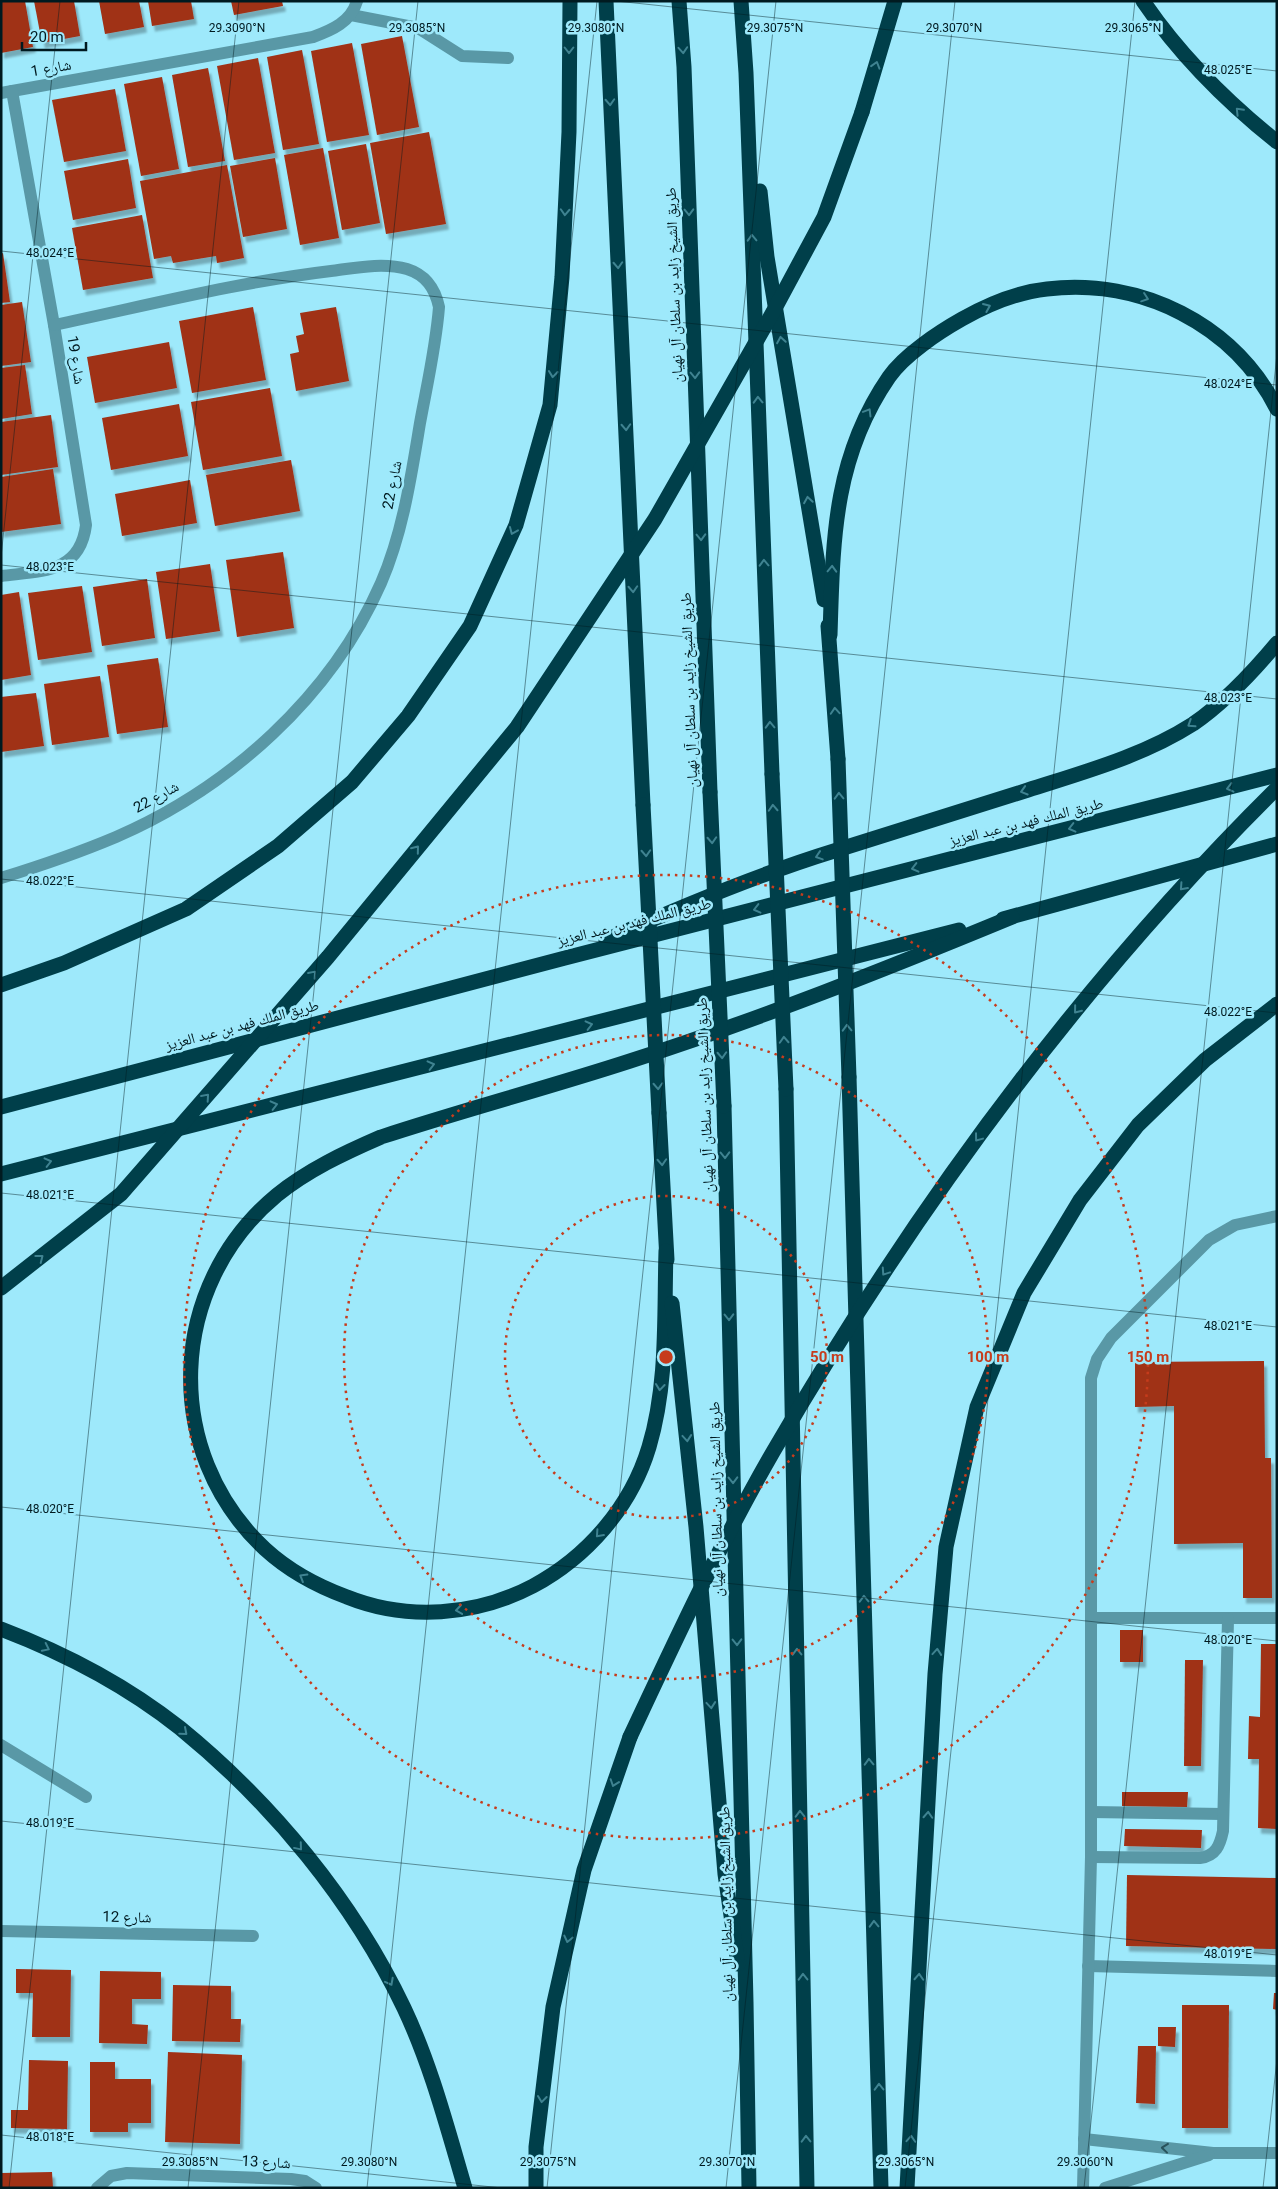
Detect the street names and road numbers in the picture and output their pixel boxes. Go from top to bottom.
street label: شارع 1 [29,56,73,81]
street label: طريق الشيخ زايد بن سلطان آل نهيان [662,187,687,383]
street label: شارع 19 [62,334,89,386]
street label: شارع 22 [378,459,407,511]
street label: طريق الشيخ زايد بن سلطان آل نهيان [677,592,702,788]
street label: شارع 22 [130,777,182,818]
street label: طريق الملك فهد بن عبد العزيز [946,794,1105,851]
street label: طريق الملك فهد بن عبد العزيز [554,894,713,951]
street label: طريق الملك فهد بن عبد العزيز [162,996,321,1055]
street label: طريق الشيخ زايد بن سلطان آل نهيان [693,997,718,1193]
street label: طريق الشيخ زايد بن سلطان آل نهيان [705,1401,728,1597]
street label: طريق الشيخ زايد بن سلطان آل نهيان [715,1806,738,2002]
street label: شارع 12 [102,1908,152,1927]
street label: شارع 13 [241,2152,291,2173]

